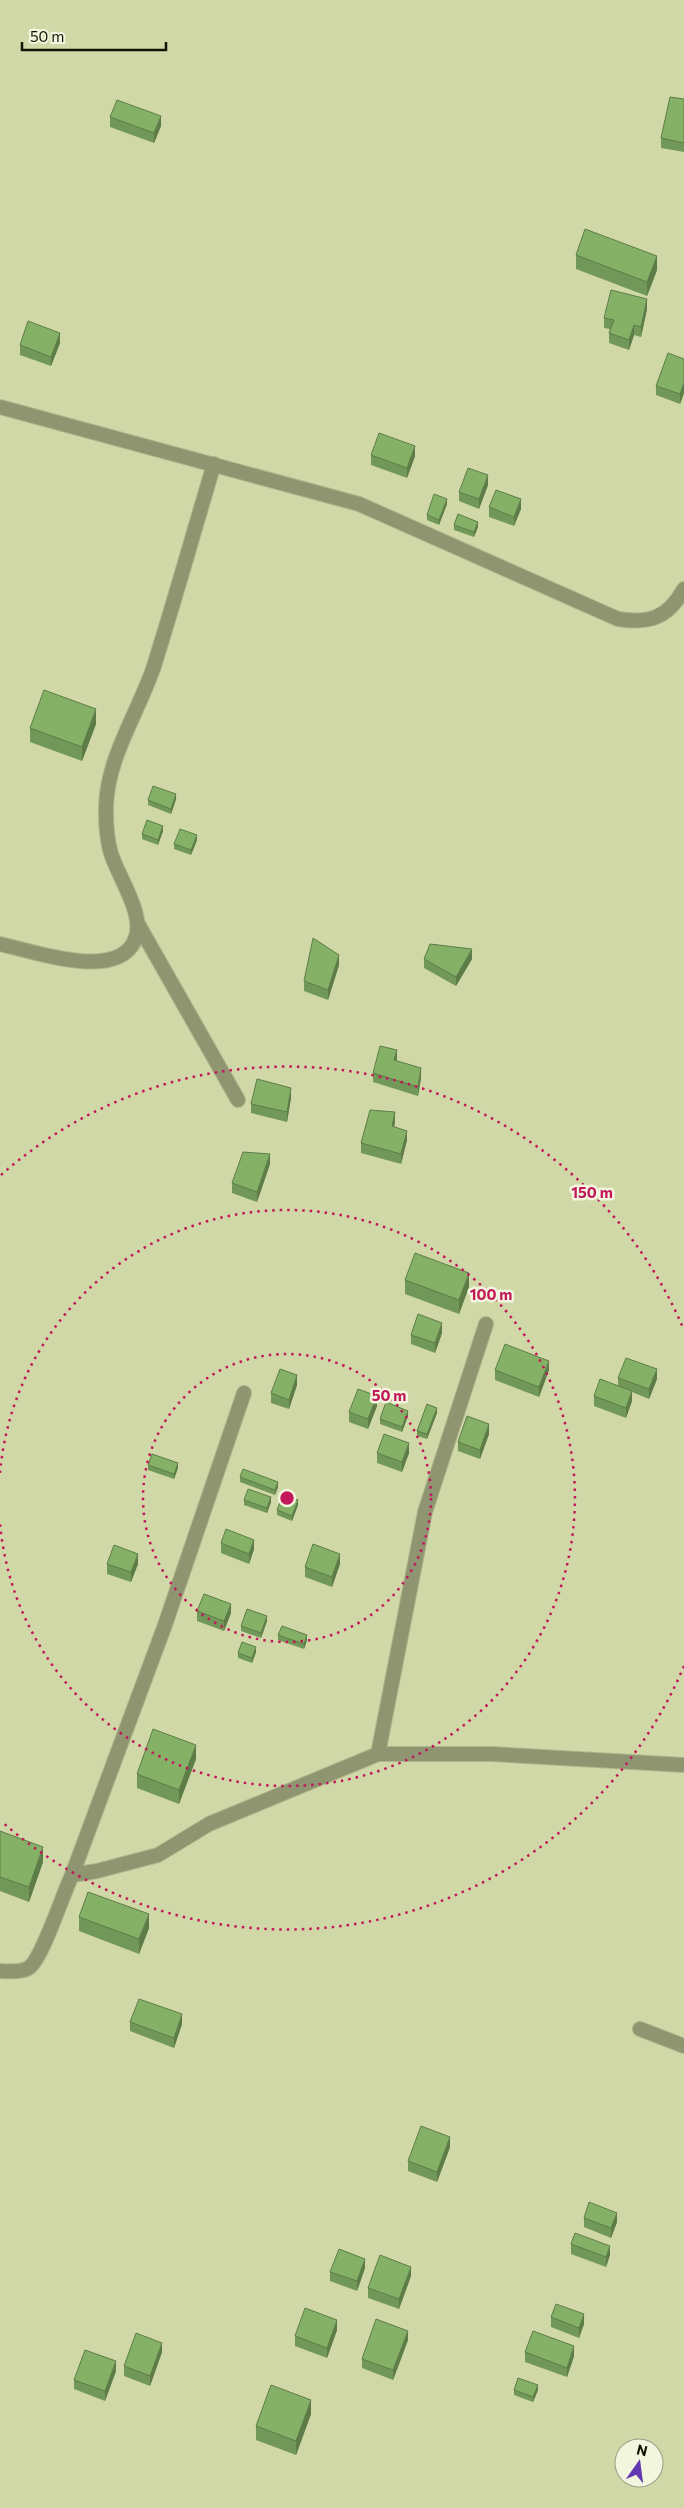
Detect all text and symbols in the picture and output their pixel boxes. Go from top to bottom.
scale bar [22,20,166,52]
text: 50 m [30,27,64,45]
text: 150 m [571,1183,613,1201]
text: 100 m [470,1285,512,1303]
text: 50 m [372,1386,406,1404]
centre of rings [278,1489,296,1507]
north arrow [614,2438,664,2488]
text: N [635,2440,649,2459]

